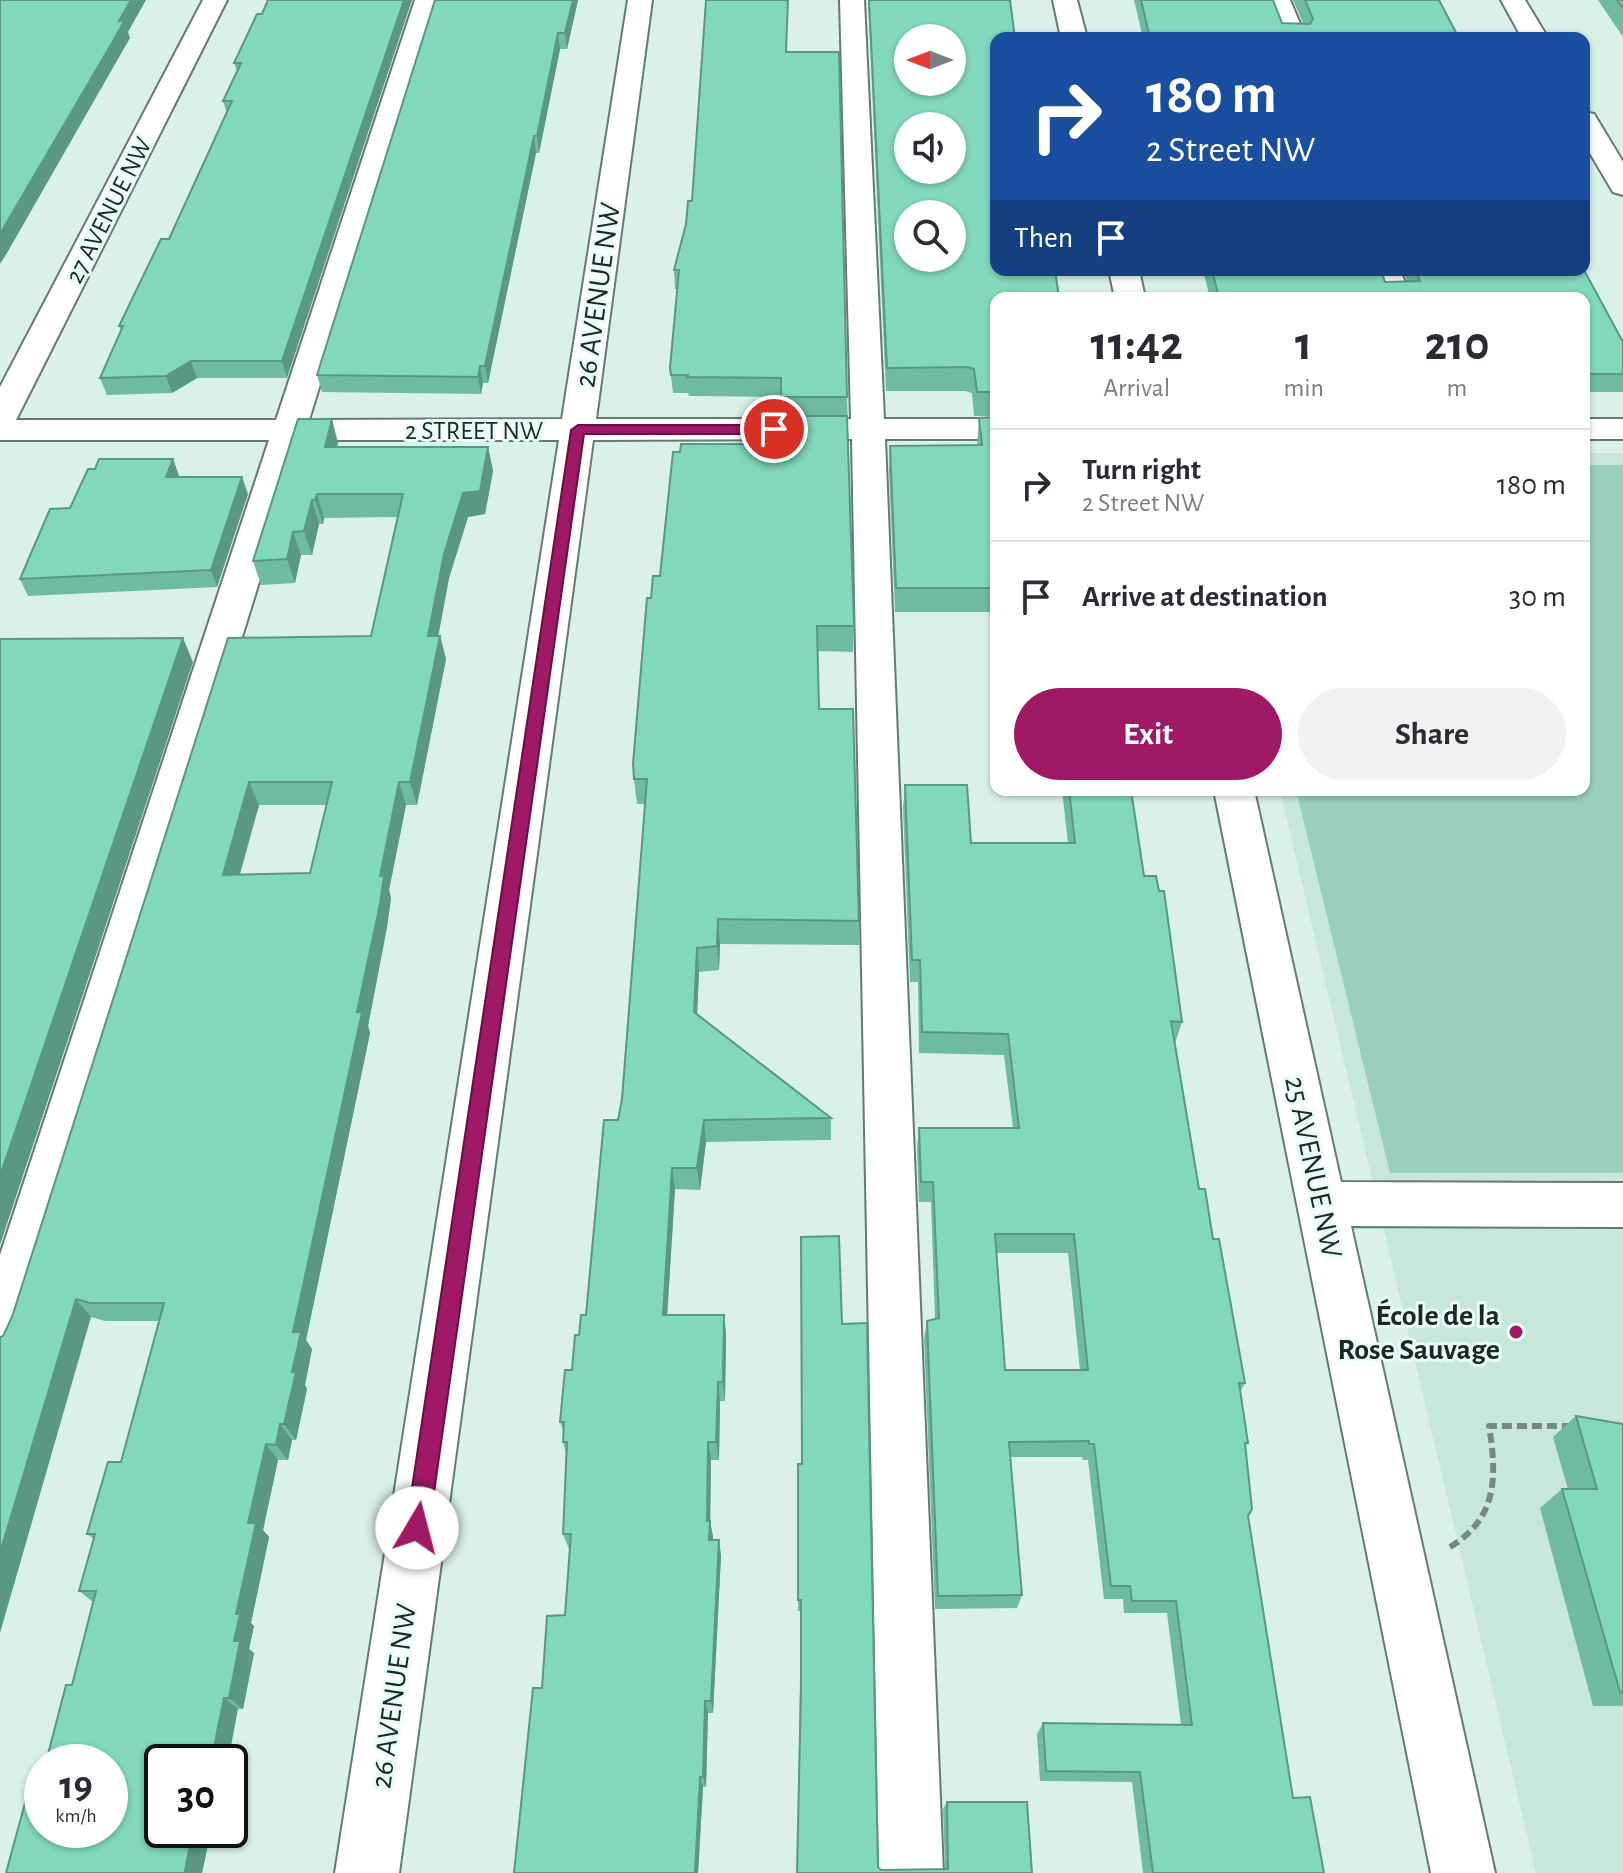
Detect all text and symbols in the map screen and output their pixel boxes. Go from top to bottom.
north arrow [894,24,966,96]
map controls [894,24,966,272]
icon: right [1014,64,1118,168]
text: 180 m [1146,67,1277,123]
button: sound [894,112,966,184]
text: 2 Street NW [1146,132,1315,168]
street label: 27 AVENUE NW [61,133,157,288]
button: search [894,200,966,272]
street label: 26 AVENUE NW [570,201,626,389]
icon: arrive [1089,216,1133,260]
text: Then [1014,223,1073,253]
text: 11:42 [1091,321,1183,369]
text: 1 [1295,321,1312,369]
text: 210 [1425,321,1489,369]
text: Arrival [1103,375,1170,401]
text: min [1283,375,1324,401]
text: m [1447,375,1467,401]
pin [740,395,808,463]
icon: arrive [752,407,796,451]
street label: 2 STREET NW [405,418,544,444]
text: Turn right [1082,455,1201,485]
icon: right [1014,463,1058,507]
text: 180 m [1497,470,1566,500]
text: 2 Street NW [1082,490,1204,516]
icon: arrive [1014,575,1058,619]
text: Arrive at destination [1082,582,1328,612]
text: 30 m [1509,582,1566,612]
button: Exit [1014,688,1282,780]
button: Share [1298,688,1566,780]
street label: 25 AVENUE NW [1279,1074,1347,1261]
place label: École de la Rose Sauvage [1337,1298,1500,1365]
marker: École de la Rose Sauvage [1507,1323,1525,1341]
position arrow [375,1486,459,1570]
street label: 26 AVENUE NW [366,1602,422,1790]
speed limit sign: 30 [144,1744,248,1848]
text: 19 [59,1766,93,1806]
text: km/h [55,1806,97,1826]

